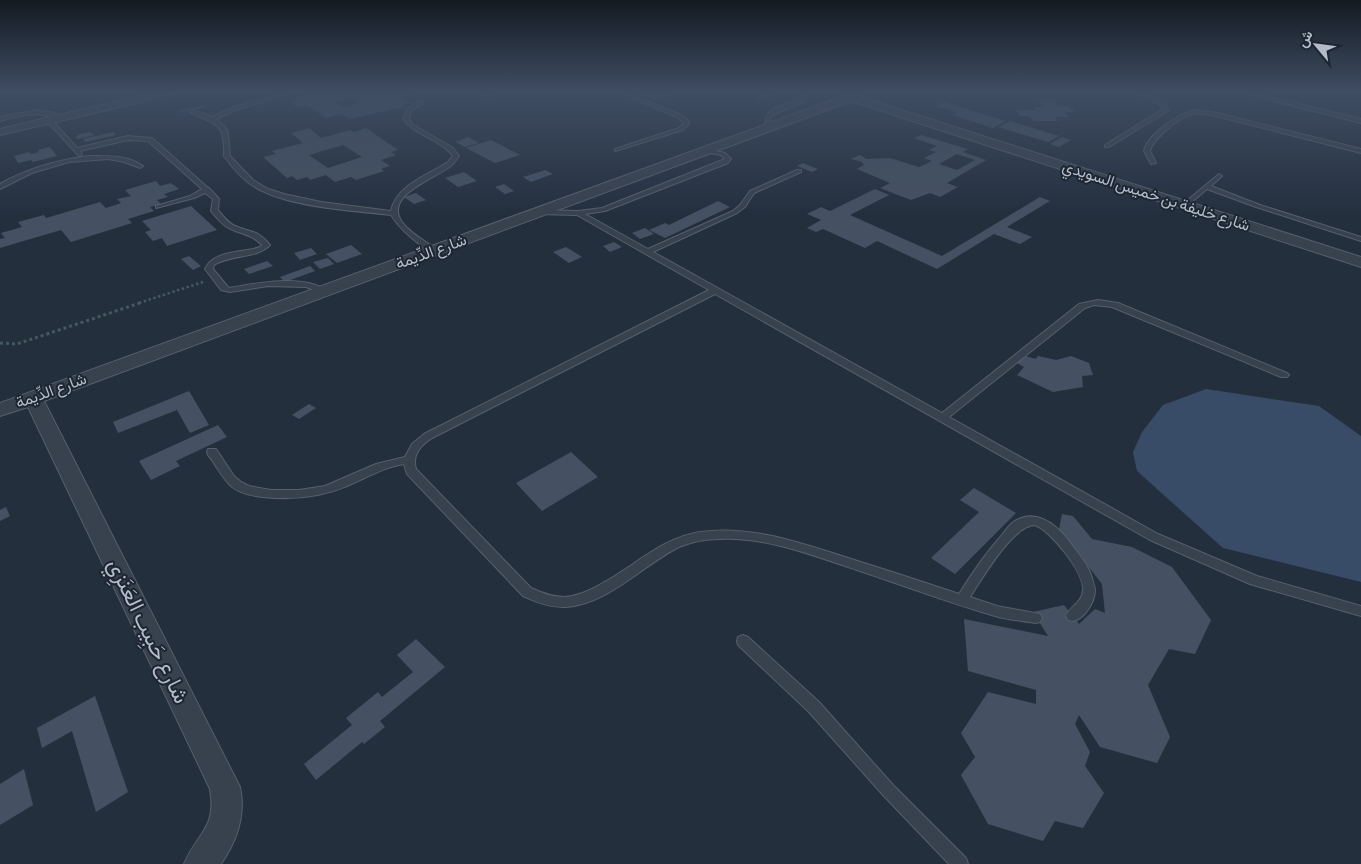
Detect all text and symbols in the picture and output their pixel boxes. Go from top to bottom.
north arrow [1291,20,1341,70]
text: ش [1295,28,1317,50]
street label: شارع خليفة بن خميس السويدي [1059,158,1252,239]
street label: شارع الدِّيمة [393,231,470,275]
street label: شارع الدِّيمة [13,370,90,414]
street label: شارع حَبِيب العَنَزِي [97,555,192,710]

